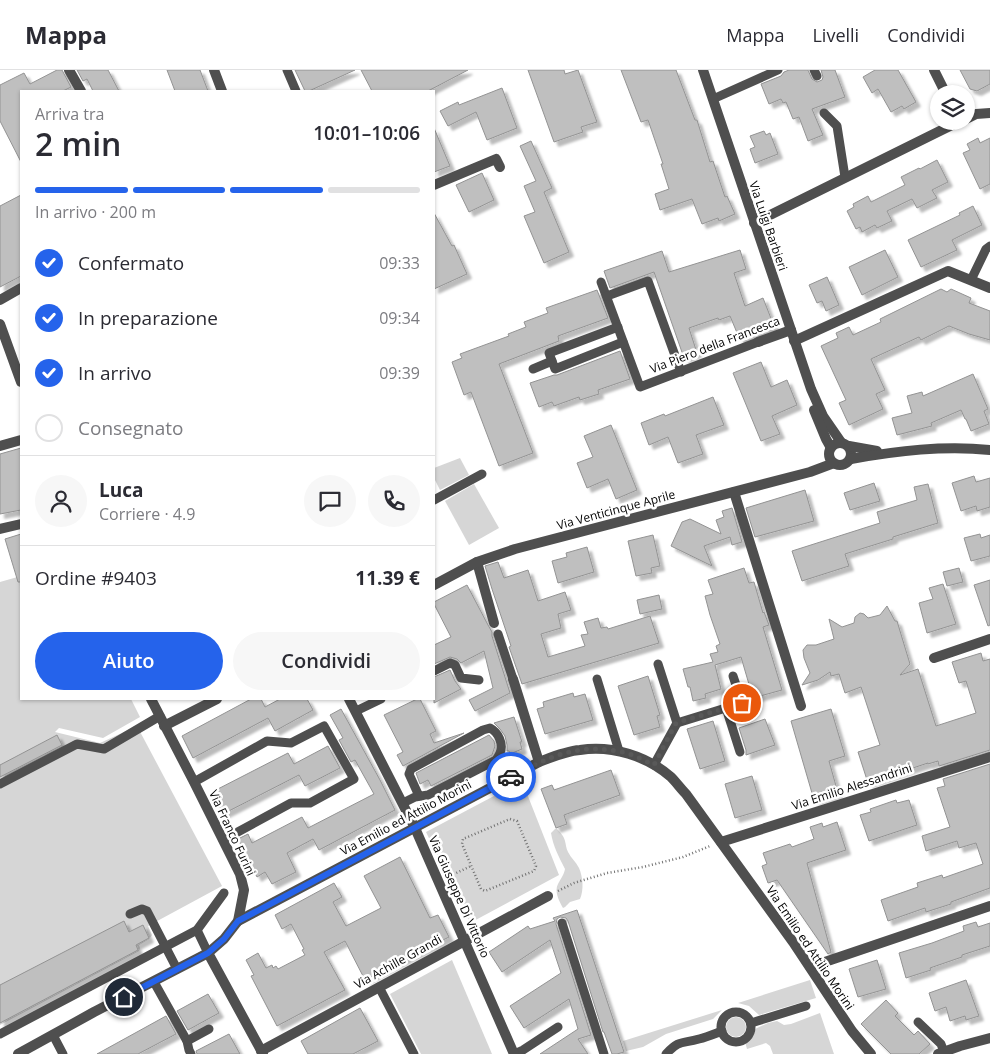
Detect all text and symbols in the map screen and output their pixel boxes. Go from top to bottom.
text: Mappa [25,18,107,51]
text: Mappa [726,23,784,47]
text: Livelli [812,23,859,47]
text: Condividi [887,23,965,47]
map controls [930,85,975,130]
button: layers [930,85,975,130]
text: Arriva tra [35,103,104,125]
text: 10:01–10:06 [313,120,420,146]
text: 2 min [35,122,121,165]
street label: Via Luigi Barbieri [745,179,792,273]
text: In arrivo · 200 m [35,201,156,223]
icon: check [35,249,63,277]
text: Confermato [78,250,184,276]
text: 09:33 [379,252,420,274]
icon: check [35,304,63,332]
text: In preparazione [78,305,218,331]
text: 09:34 [379,307,420,329]
street label: Via Piero della Francesca [647,312,782,377]
icon: check [35,359,63,387]
text: In arrivo [78,360,152,386]
text: 09:39 [379,362,420,384]
text: Consegnato [78,415,184,441]
button: person [35,475,87,527]
button: chat [304,475,356,527]
button: phone [368,475,420,527]
text: Luca [99,477,143,503]
street label: Via Venticinque Aprile [555,485,677,533]
text: Corriere · 4.9 [99,503,195,525]
text: Ordine #9403 [35,565,157,591]
text: 11.39 € [355,565,420,591]
button: Aiuto [35,632,223,690]
button: Condividi [233,632,420,690]
pin [721,682,763,724]
icon: bag [728,689,756,717]
courier [486,752,536,802]
street label: Via Emilio Alessandrini [789,759,914,814]
icon: car [497,763,525,791]
street label: Via Emilio ed Attilio Morini [337,776,474,859]
street label: Via Franco Furini [205,787,260,879]
street label: Via Giuseppe Di Vittorio [425,833,494,961]
street label: Via Emilio ed Attilio Morini [762,882,858,1013]
street label: Via Achille Grandi [351,930,445,993]
pin [103,976,145,1018]
icon: home [110,983,138,1011]

